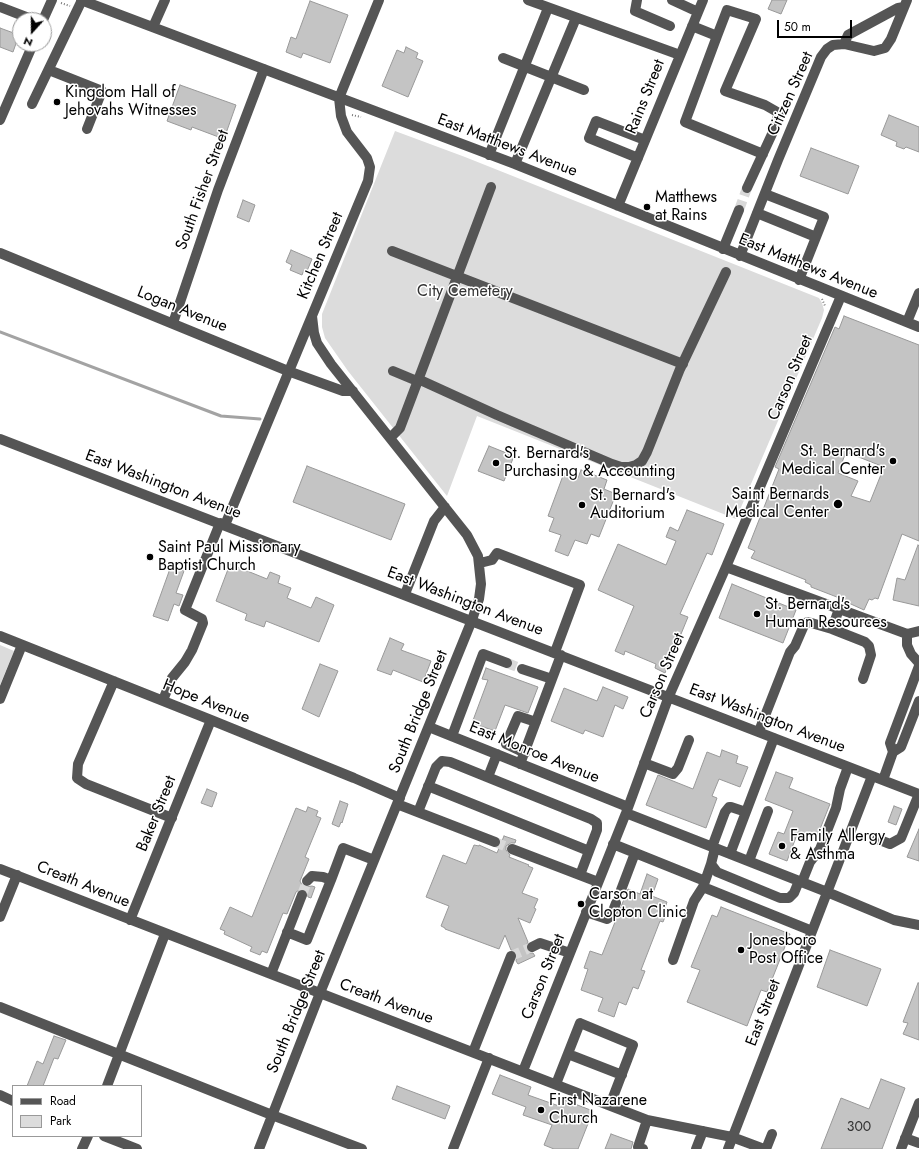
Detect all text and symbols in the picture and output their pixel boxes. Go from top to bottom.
north arrow [12,12,52,52]
scale bar [779,12,854,38]
text: 50 m [784,18,811,36]
text: N [21,33,35,51]
street label: Citizen Street [764,49,818,139]
street label: Rains Street [622,57,670,137]
place label: Kingdom Hall of Jehovahs Witnesses [65,83,196,121]
marker: Kingdom Hall of Jehovahs Witnesses [52,97,62,107]
street label: East Matthews Avenue [434,110,580,182]
street label: South Fisher Street [172,127,234,253]
place label: Matthews at Rains [655,188,717,226]
marker: Matthews at Rains [642,202,652,212]
street label: Kitchen Street [294,210,348,302]
street label: East Matthews Avenue [736,230,880,304]
park label: City Cemetery [417,282,513,302]
street label: Logan Avenue [134,283,230,337]
street label: Carson Street [764,333,818,423]
place label: St. Bernard's Medical Center [782,442,885,480]
place label: St. Bernard's Purchasing & Accounting [504,444,675,482]
street label: East Washington Avenue [82,446,244,524]
marker: St. Bernard's Medical Center [888,456,898,466]
marker: St. Bernard's Purchasing & Accounting [491,458,501,468]
place label: Saint Bernards Medical Center [726,485,829,523]
place label: St. Bernard's Auditorium [590,486,675,524]
marker: Saint Bernards Medical Center [832,498,844,510]
marker: St. Bernard's Auditorium [577,500,587,510]
place label: Saint Paul Missionary Baptist Church [158,538,301,576]
marker: Saint Paul Missionary Baptist Church [145,552,155,562]
street label: East Washington Avenue [384,563,546,641]
place label: St. Bernard's Human Resources [765,595,887,633]
marker: St. Bernard's Human Resources [752,609,762,619]
street label: Carson Street [636,631,690,721]
street label: South Bridge Street [386,648,452,776]
street label: Hope Avenue [160,676,252,728]
street label: East Washington Avenue [686,680,848,758]
street label: East Monroe Avenue [466,718,602,788]
street label: Baker Street [133,773,181,855]
place label: Family Allergy & Asthma [790,827,885,865]
marker: Family Allergy & Asthma [777,841,787,851]
street label: Creath Avenue [33,858,133,912]
place label: Carson at Clopton Clinic [589,885,686,923]
marker: Carson at Clopton Clinic [576,899,586,909]
street label: Carson Street [518,931,570,1023]
place label: Jonesboro Post Office [749,931,823,969]
marker: Jonesboro Post Office [736,945,746,955]
street label: South Bridge Street [264,948,330,1076]
street label: Creath Avenue [336,975,436,1029]
street label: East Street [743,977,785,1049]
legend [12,1085,142,1137]
place label: First Nazarene Church [549,1091,647,1129]
text: Road [50,1092,76,1110]
marker: First Nazarene Church [536,1105,546,1115]
text: Park [50,1112,71,1130]
house number: 300 [847,1120,871,1136]

